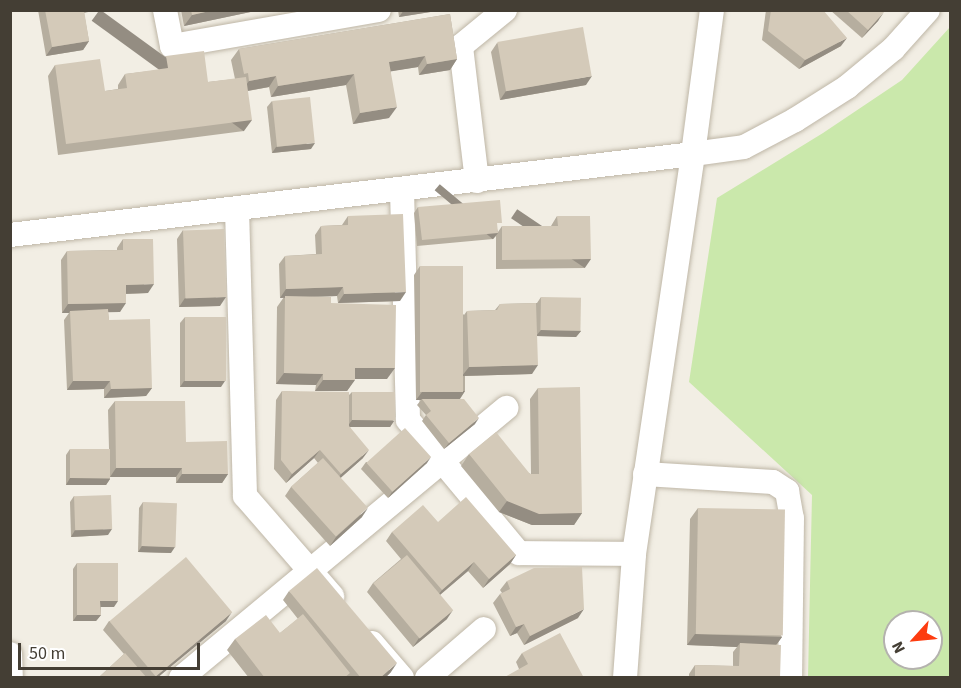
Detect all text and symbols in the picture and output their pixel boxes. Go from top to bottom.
north arrow [883,610,943,670]
scale bar [21,631,202,669]
text: N [887,638,911,657]
text: 50 m [29,641,65,666]

